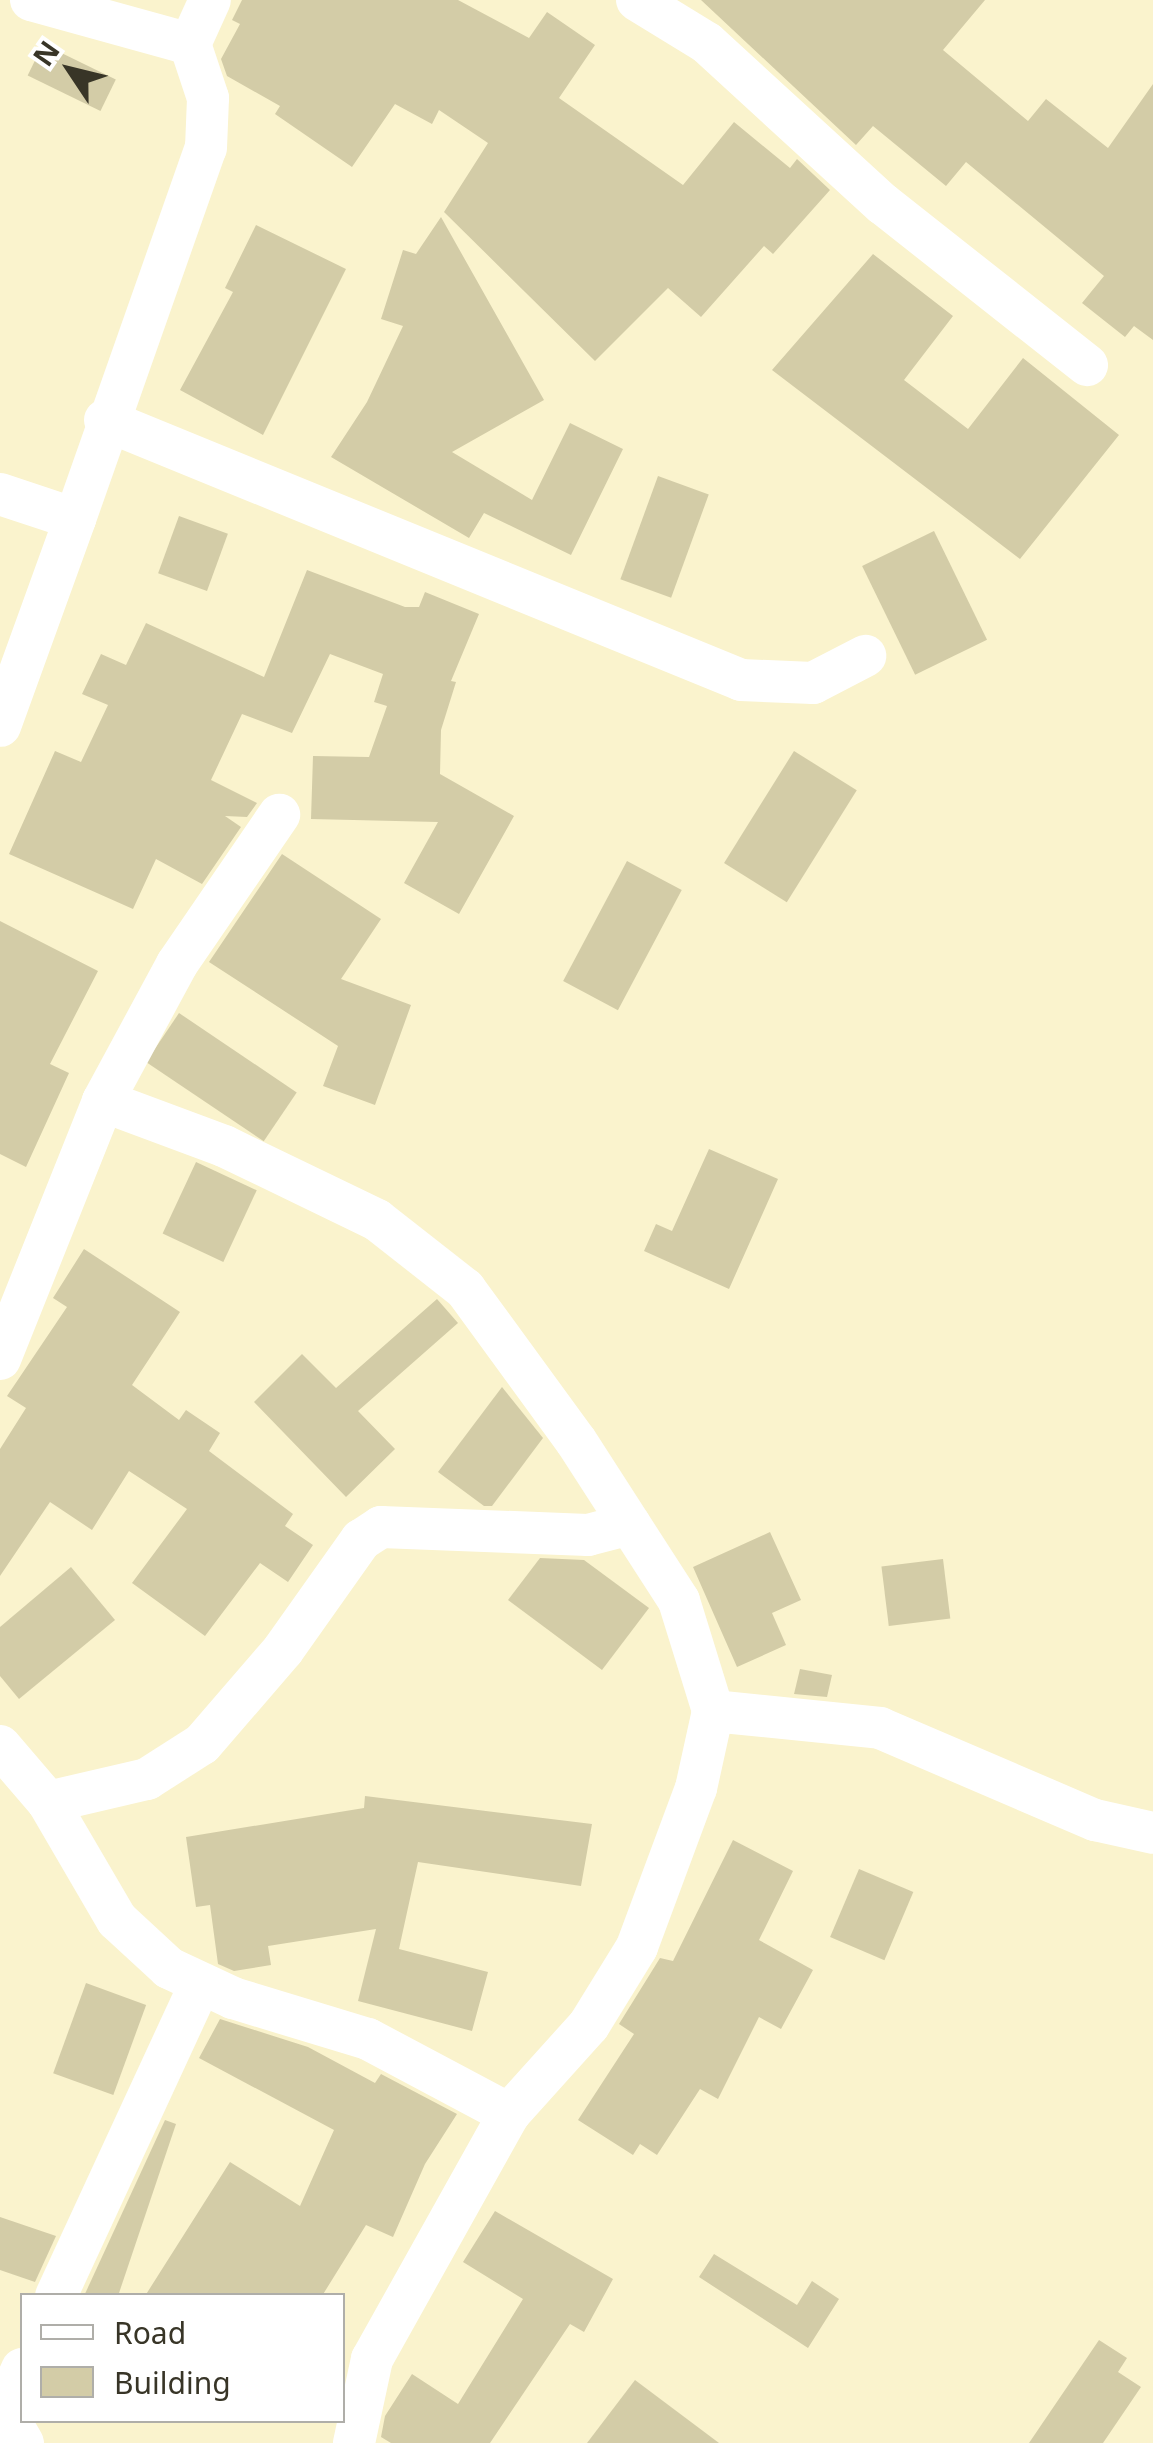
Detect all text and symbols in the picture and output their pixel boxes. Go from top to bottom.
north arrow [20,20,120,120]
text: N [23,33,68,73]
legend [20,2293,345,2423]
text: Road [114,2312,186,2353]
text: Building [114,2362,231,2403]

